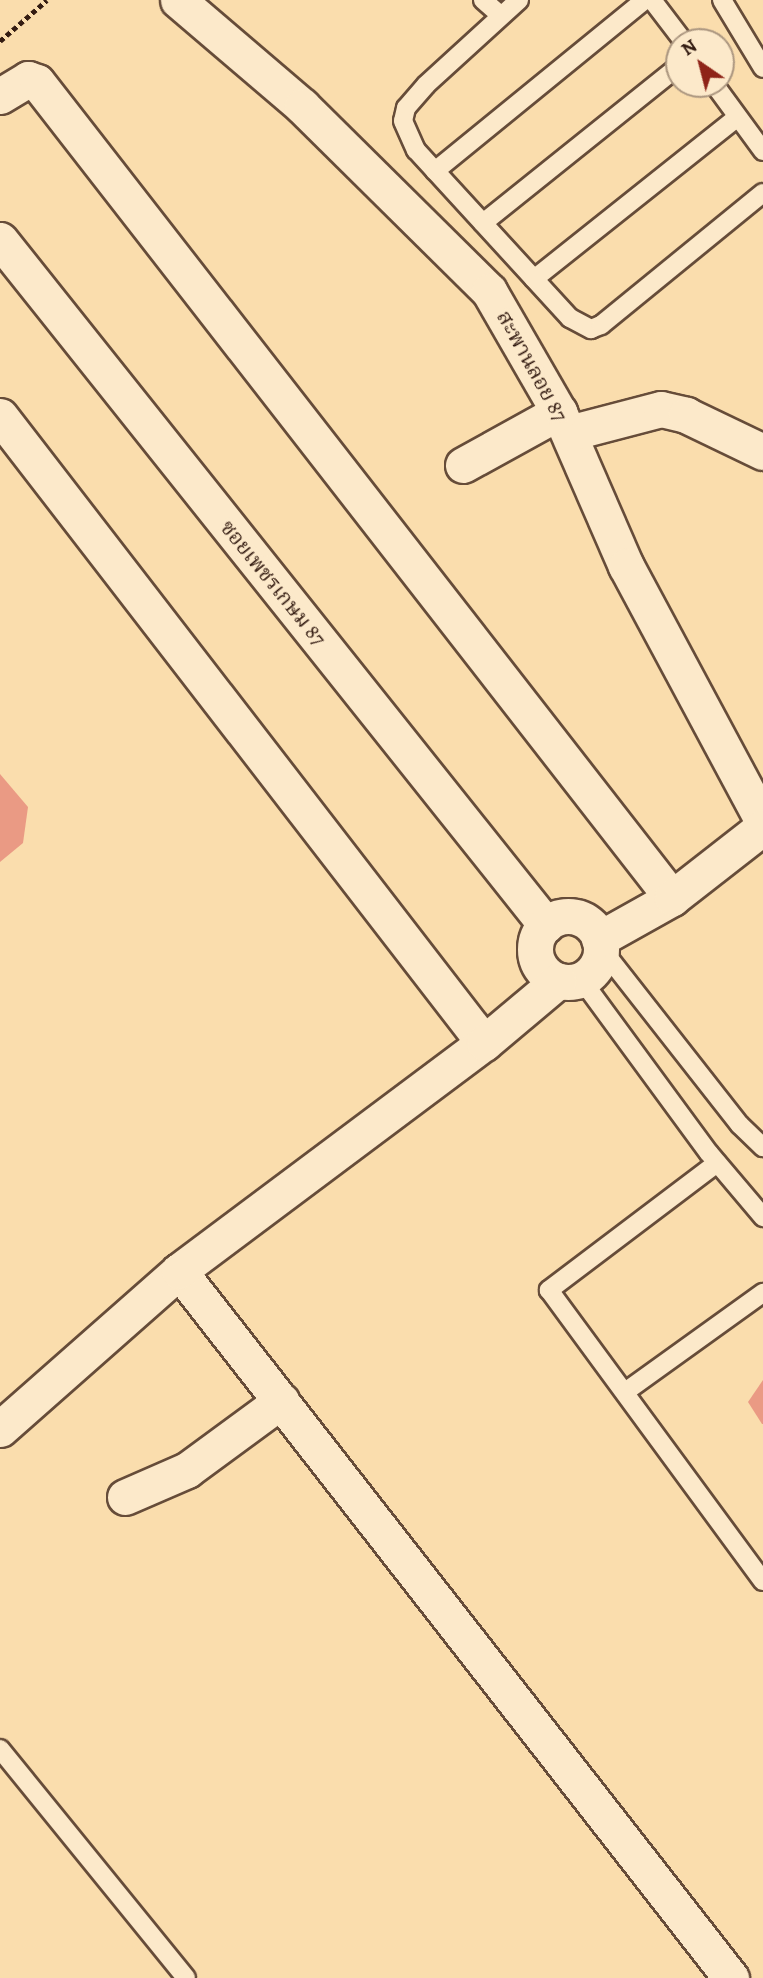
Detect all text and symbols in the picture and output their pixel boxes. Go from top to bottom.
north arrow [665,28,735,98]
text: N [676,33,702,62]
street label: สะพานลอย 87 [491,306,573,426]
street label: ซอยเพชรเกษม 87 [215,515,331,651]

